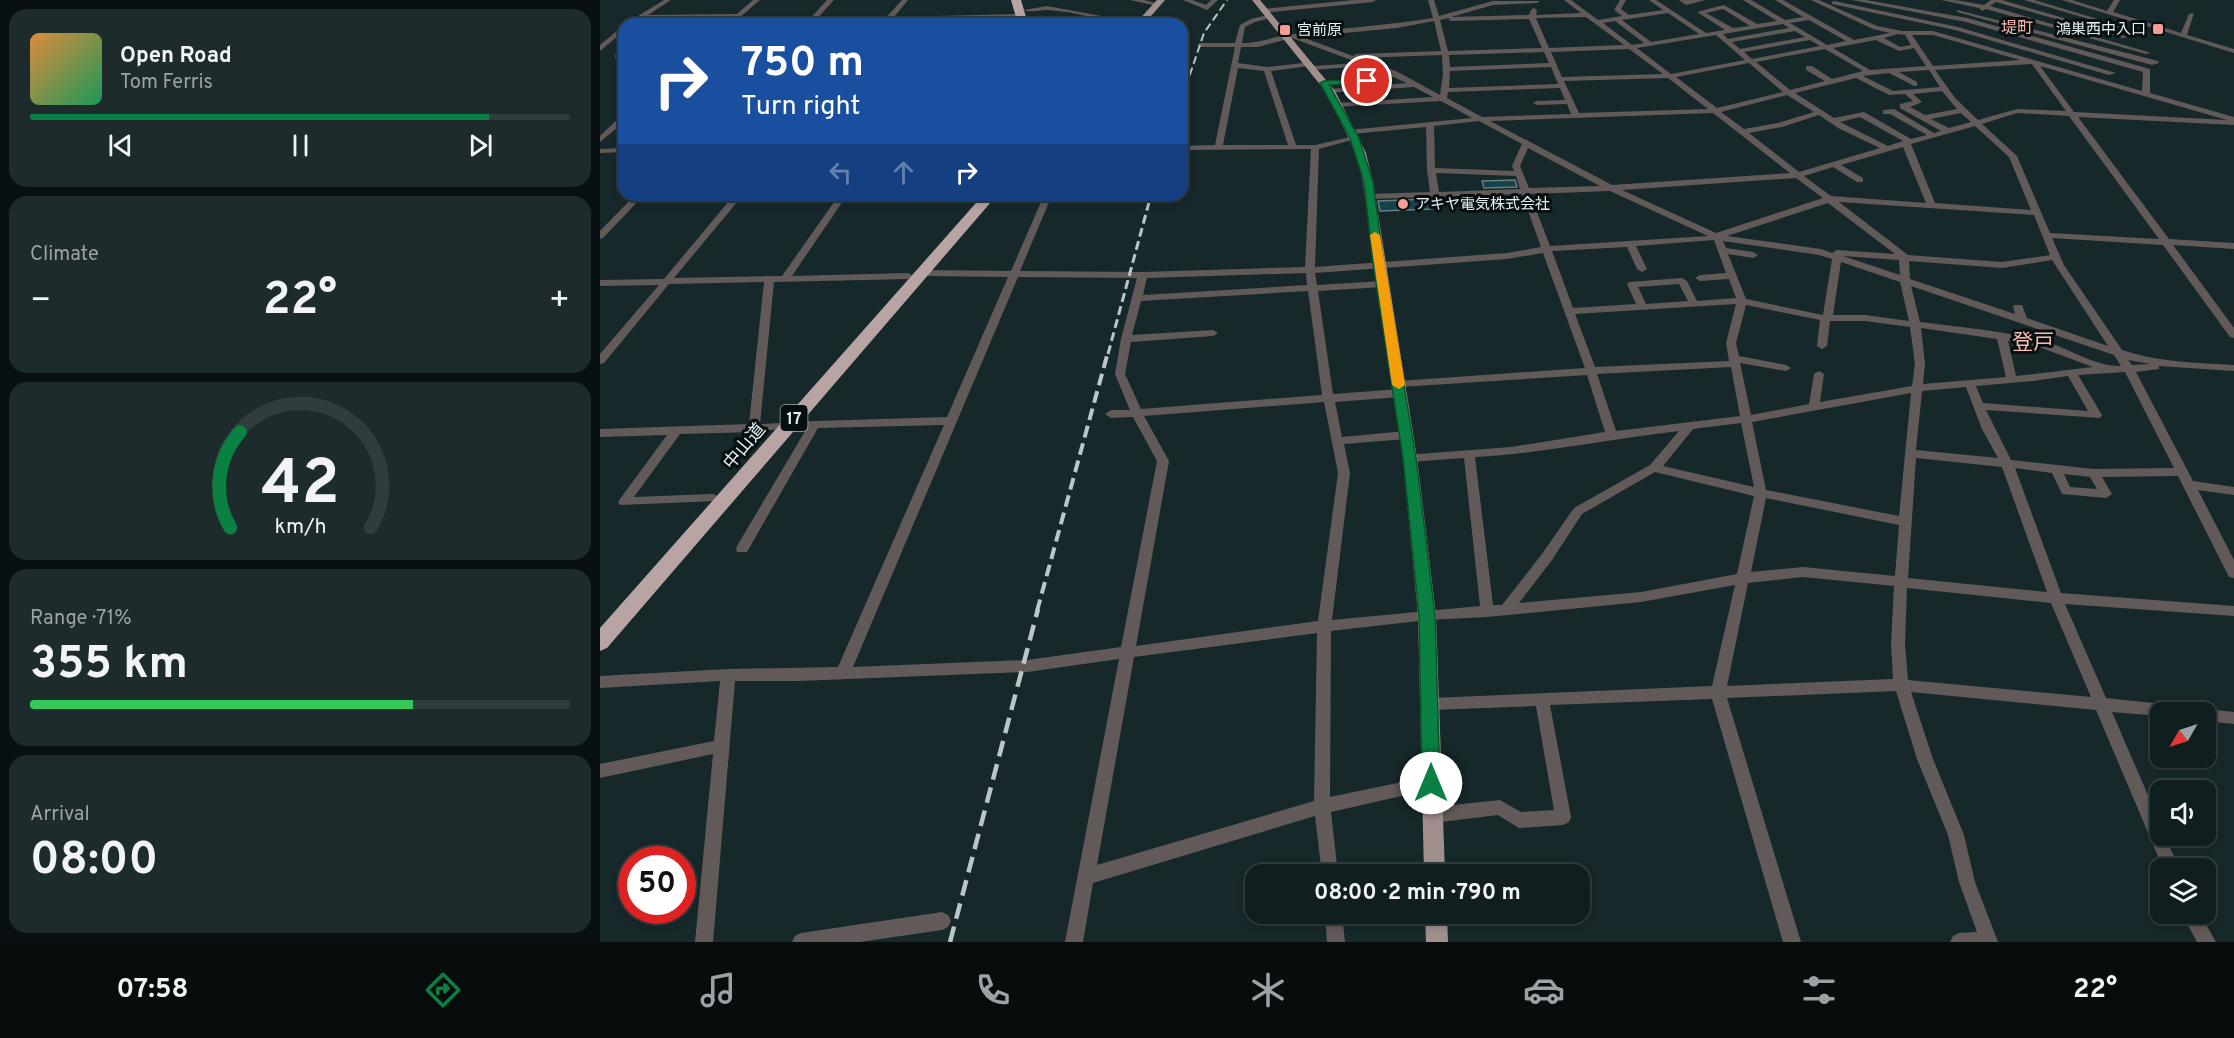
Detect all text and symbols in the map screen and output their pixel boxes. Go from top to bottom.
district label: 堤町 [2001,19,2033,39]
place label: 鴻巣西中入口 [2056,21,2146,40]
place label: 宮前原 [1297,22,1342,41]
marker: 鴻巣西中入口 [2151,22,2165,36]
marker: 宮前原 [1278,23,1292,37]
text: 750 m [741,38,864,91]
icon: right [642,42,720,120]
text: Open Road [120,43,232,70]
pin [1341,55,1392,106]
icon: arrive [1350,64,1383,97]
text: Tom Ferris [120,70,213,96]
text: Turn right [741,90,860,124]
icon: previous [104,129,137,162]
icon: pause [284,129,317,162]
icon: next [464,129,497,162]
icon: left [824,156,857,189]
icon: ahead [887,156,920,189]
icon: right [950,156,983,189]
place label: アキヤ電気株式会社 [1415,196,1550,215]
marker: アキヤ電気株式会社 [1396,197,1410,211]
text: Climate [30,242,99,268]
text: 22° [263,273,337,330]
text: − [30,281,51,323]
text: + [549,281,570,323]
district label: 登戸 [2012,330,2054,357]
road number: 17 [780,405,808,431]
street label: 中山道 [719,419,771,475]
text: 42 [261,447,339,526]
text: km/h [274,514,326,541]
text: Range · 71% [30,606,132,632]
text: 355 km [30,637,188,694]
north arrow [2150,702,2216,768]
map controls [2150,702,2216,924]
position arrow [1399,751,1463,815]
button: sound [2150,780,2216,846]
text: Arrival [30,802,90,828]
text: 08:00 [30,833,158,890]
speed limit sign: 50 [618,846,696,924]
button: layers [2150,858,2216,924]
text: 08:00 · 2 min · 790 m [1314,880,1521,907]
icon: directions [422,969,464,1011]
icon: music [697,969,739,1011]
icon: phone [972,969,1014,1011]
icon: climate [1247,969,1289,1011]
icon: car [1523,969,1565,1011]
icon: filters [1798,969,1840,1011]
text: 07:58 [117,973,188,1007]
text: 22° [2073,973,2117,1007]

